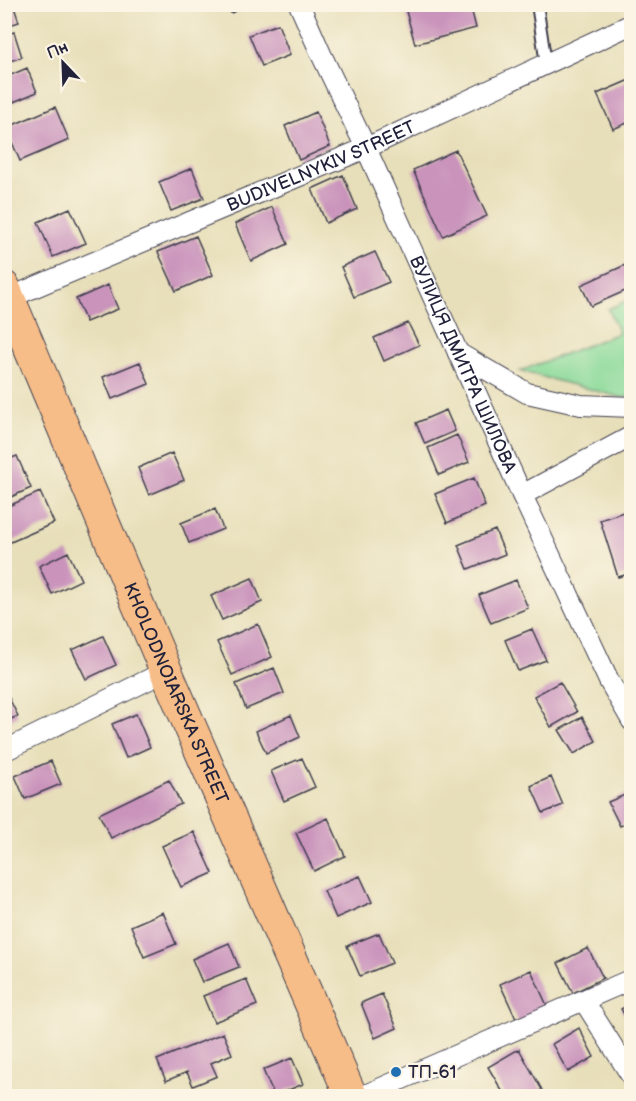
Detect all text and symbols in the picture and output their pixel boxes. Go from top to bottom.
north arrow [33,33,93,93]
text: Пн [44,38,71,63]
street label: BUDIVELNYKIV STREET [223,116,419,216]
street label: ВУЛИЦЯ ДМИТРА ШИЛОВА [405,253,521,476]
street label: KHOLODNOIARSKA STREET [119,579,233,807]
place label: ТП-61 [408,1062,457,1083]
marker: ТП-61 [389,1065,403,1079]

